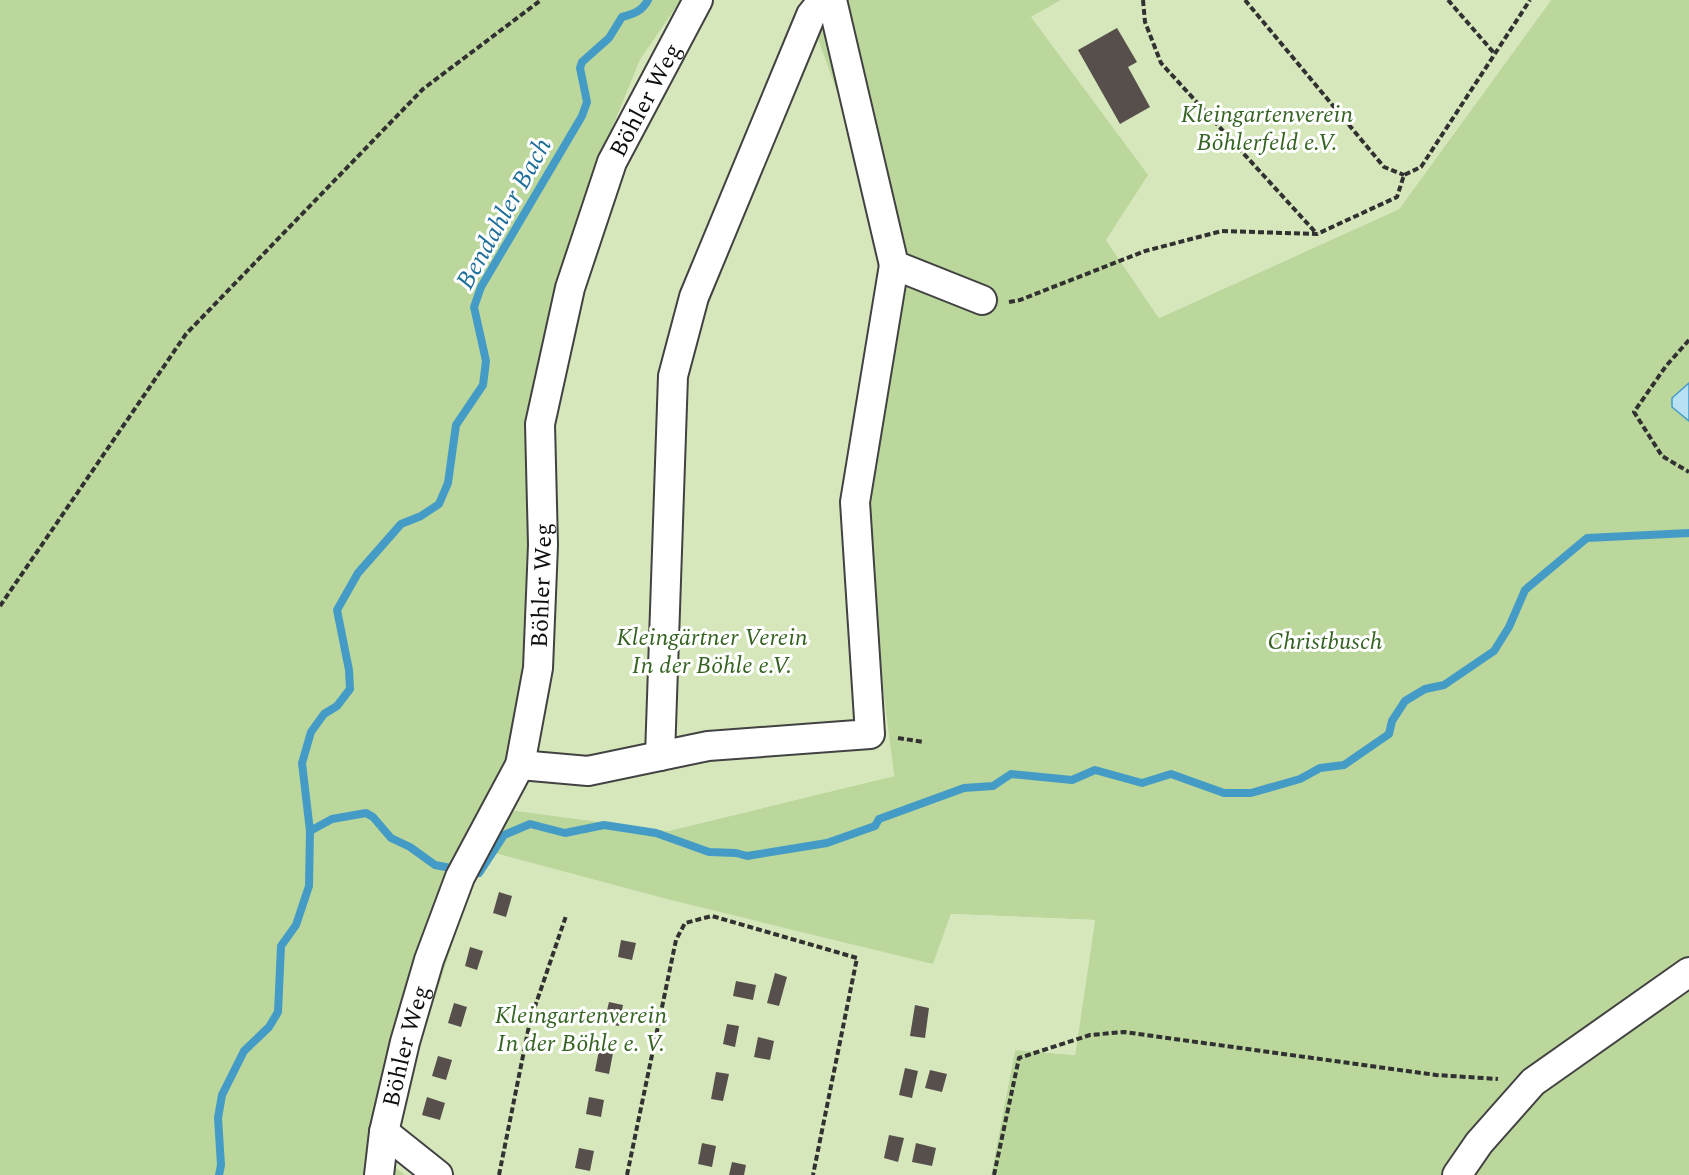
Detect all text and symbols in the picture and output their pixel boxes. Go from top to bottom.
street label: Böhler Weg [601,37,691,164]
park label: Kleingartenverein Böhlerfeld e.V. [1181,97,1354,161]
water label: Bendahler Bach [446,130,562,297]
street label: Böhler Weg [522,523,562,649]
park label: Kleingärtner Verein In der Böhle e.V. [616,620,808,684]
park label: Christbusch [1268,624,1382,660]
street label: Böhler Weg [373,981,440,1111]
park label: Kleingartenverein In der Böhle e. V. [495,998,668,1062]

